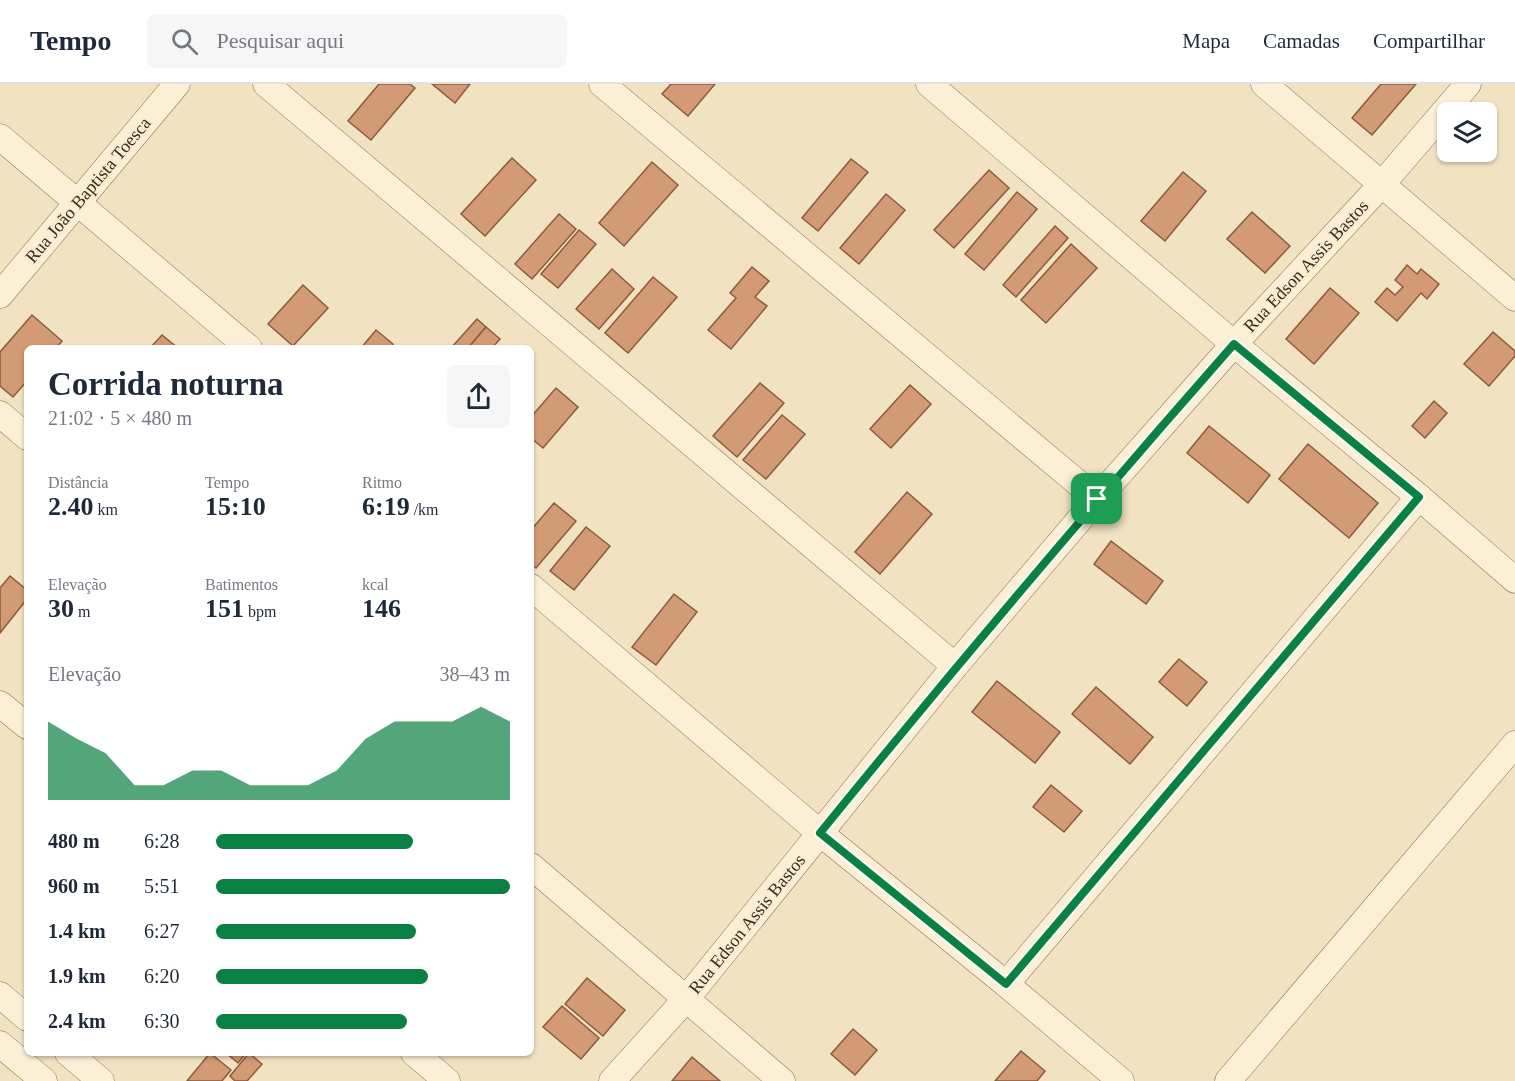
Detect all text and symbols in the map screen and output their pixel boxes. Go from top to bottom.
search box [147,14,567,68]
text: Tempo [30,25,111,56]
icon: search [168,25,201,58]
text: Pesquisar aqui [216,28,344,53]
text: Mapa [1182,29,1230,53]
text: Camadas [1263,29,1340,53]
text: Compartilhar [1373,29,1485,53]
map controls [1437,102,1497,162]
button: layers [1437,102,1497,162]
street label: Rua João Baptista Toesca [21,113,155,267]
street label: Rua Edson Assis Bastos [1240,196,1372,336]
button: share [447,365,510,428]
text: Corrida noturna [48,366,284,402]
text: 21:02 · 5 × 480 m [48,407,192,429]
pin [1071,473,1122,524]
text: Distância [48,474,108,491]
text: Tempo [205,474,249,491]
text: Ritmo [362,474,402,491]
icon: arrive [1080,482,1113,515]
text: 2.40 [48,492,94,521]
text: 15:10 [205,492,266,521]
text: 6:19 [362,492,410,521]
text: km [94,501,118,518]
text: /km [410,501,439,518]
text: Elevação [48,576,107,593]
text: Batimentos [205,576,278,593]
text: kcal [362,576,389,593]
text: 30 [48,594,74,623]
text: 151 [205,594,244,623]
text: 146 [362,594,401,623]
text: m [74,603,90,620]
text: bpm [244,603,276,620]
text: Elevação [48,663,121,685]
text: 38–43 m [439,663,510,685]
text: 480 m [48,830,100,852]
text: 6:28 [144,830,180,852]
street label: Rua Edson Assis Bastos [685,850,809,998]
text: 960 m [48,875,100,897]
text: 5:51 [144,875,180,897]
text: 1.4 km [48,920,106,942]
text: 6:27 [144,920,180,942]
text: 1.9 km [48,965,106,987]
text: 6:20 [144,965,180,987]
text: 2.4 km [48,1010,106,1032]
text: 6:30 [144,1010,180,1032]

